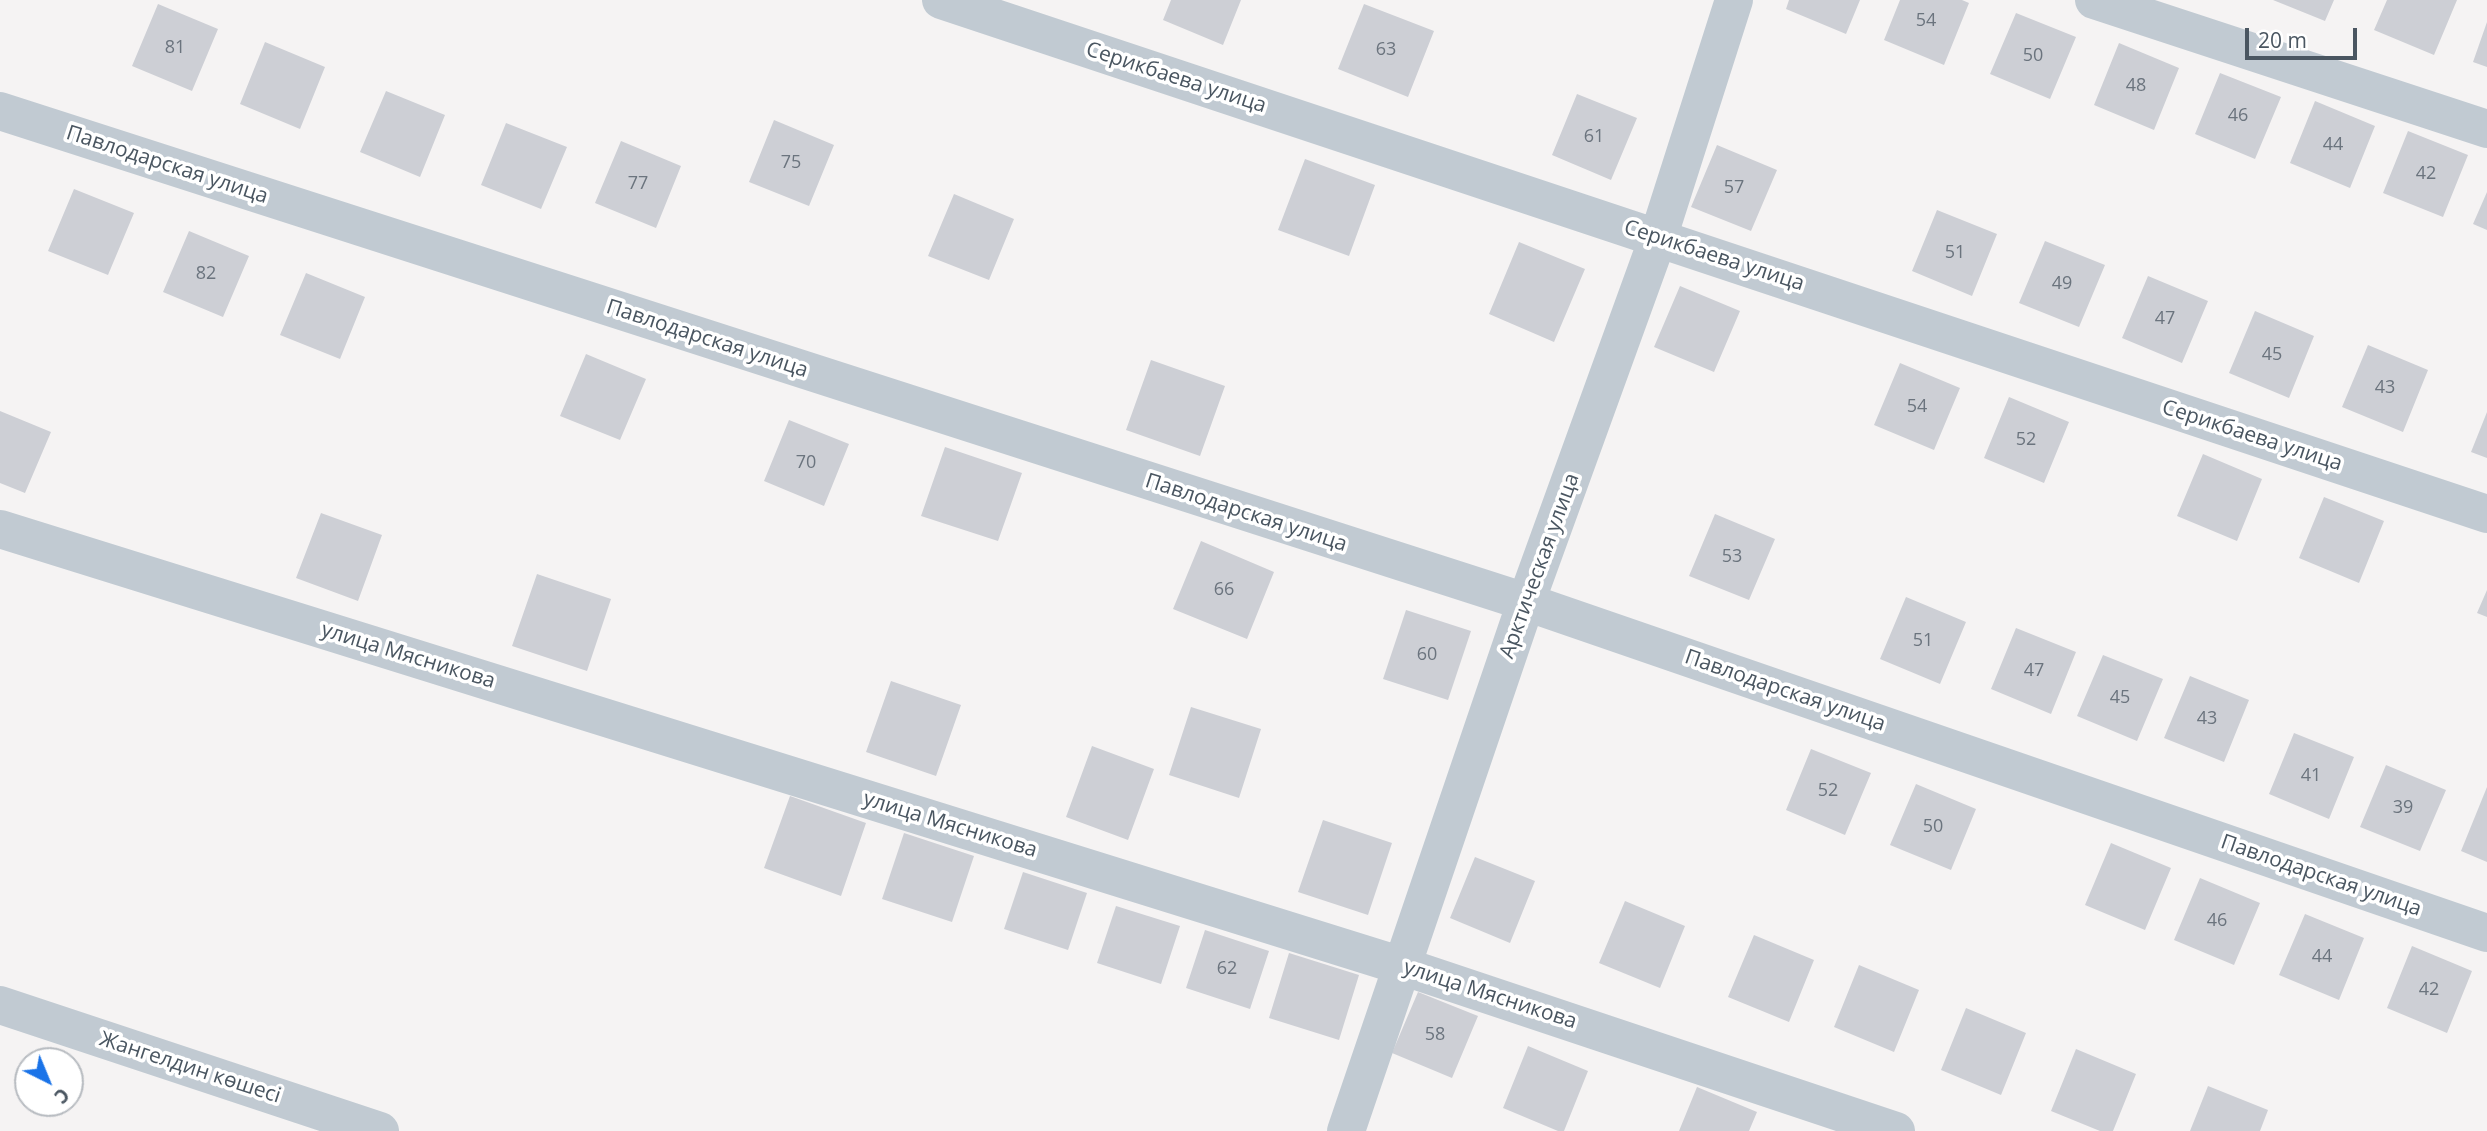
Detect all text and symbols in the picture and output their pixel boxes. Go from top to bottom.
house number: 54 [1916,10,1936,32]
scale bar [2249,14,2361,58]
text: 20 m [2258,26,2307,54]
house number: 81 [165,37,185,59]
street label: Серикбаева улица [1083,37,1269,119]
house number: 63 [1376,39,1396,61]
house number: 50 [2023,45,2043,67]
house number: 48 [2126,75,2146,97]
house number: 46 [2228,105,2248,127]
street label: Павлодарская улица [63,120,271,210]
house number: 61 [1584,126,1604,148]
house number: 44 [2323,134,2343,156]
house number: 75 [781,152,801,174]
house number: 42 [2416,163,2436,185]
house number: 77 [628,173,648,195]
house number: 57 [1724,177,1744,199]
street label: Серикбаева улица [1621,215,1807,297]
house number: 51 [1945,242,1965,264]
house number: 82 [196,263,216,285]
house number: 49 [2052,273,2072,295]
street label: Павлодарская улица [603,294,811,384]
house number: 47 [2155,308,2175,330]
house number: 45 [2262,344,2282,366]
house number: 43 [2375,377,2395,399]
street label: Серикбаева улица [2159,395,2345,477]
house number: 54 [1907,396,1927,418]
house number: 52 [2016,429,2036,451]
house number: 70 [796,452,816,474]
street label: Павлодарская улица [1142,468,1350,558]
street label: Арктическая улица [1495,470,1585,662]
house number: 53 [1722,546,1742,568]
house number: 66 [1214,579,1234,601]
street label: улица Мясникова [318,618,498,694]
house number: 51 [1913,630,1933,652]
house number: 60 [1417,644,1437,666]
street label: Павлодарская улица [1681,645,1889,737]
house number: 47 [2024,660,2044,682]
house number: 45 [2110,687,2130,709]
house number: 43 [2197,708,2217,730]
house number: 41 [2301,765,2321,787]
house number: 52 [1818,780,1838,802]
street label: улица Мясникова [860,787,1040,863]
house number: 39 [2393,797,2413,819]
house number: 50 [1923,816,1943,838]
street label: Павлодарская улица [2217,830,2425,922]
house number: 46 [2207,910,2227,932]
house number: 44 [2312,946,2332,968]
street label: улица Мясникова [1400,955,1580,1035]
house number: 62 [1217,958,1237,980]
house number: 42 [2419,979,2439,1001]
house number: 58 [1425,1024,1445,1046]
street label: Жангелдин көшесі [96,1027,284,1109]
north arrow [14,1047,84,1117]
text: С [49,1082,75,1110]

